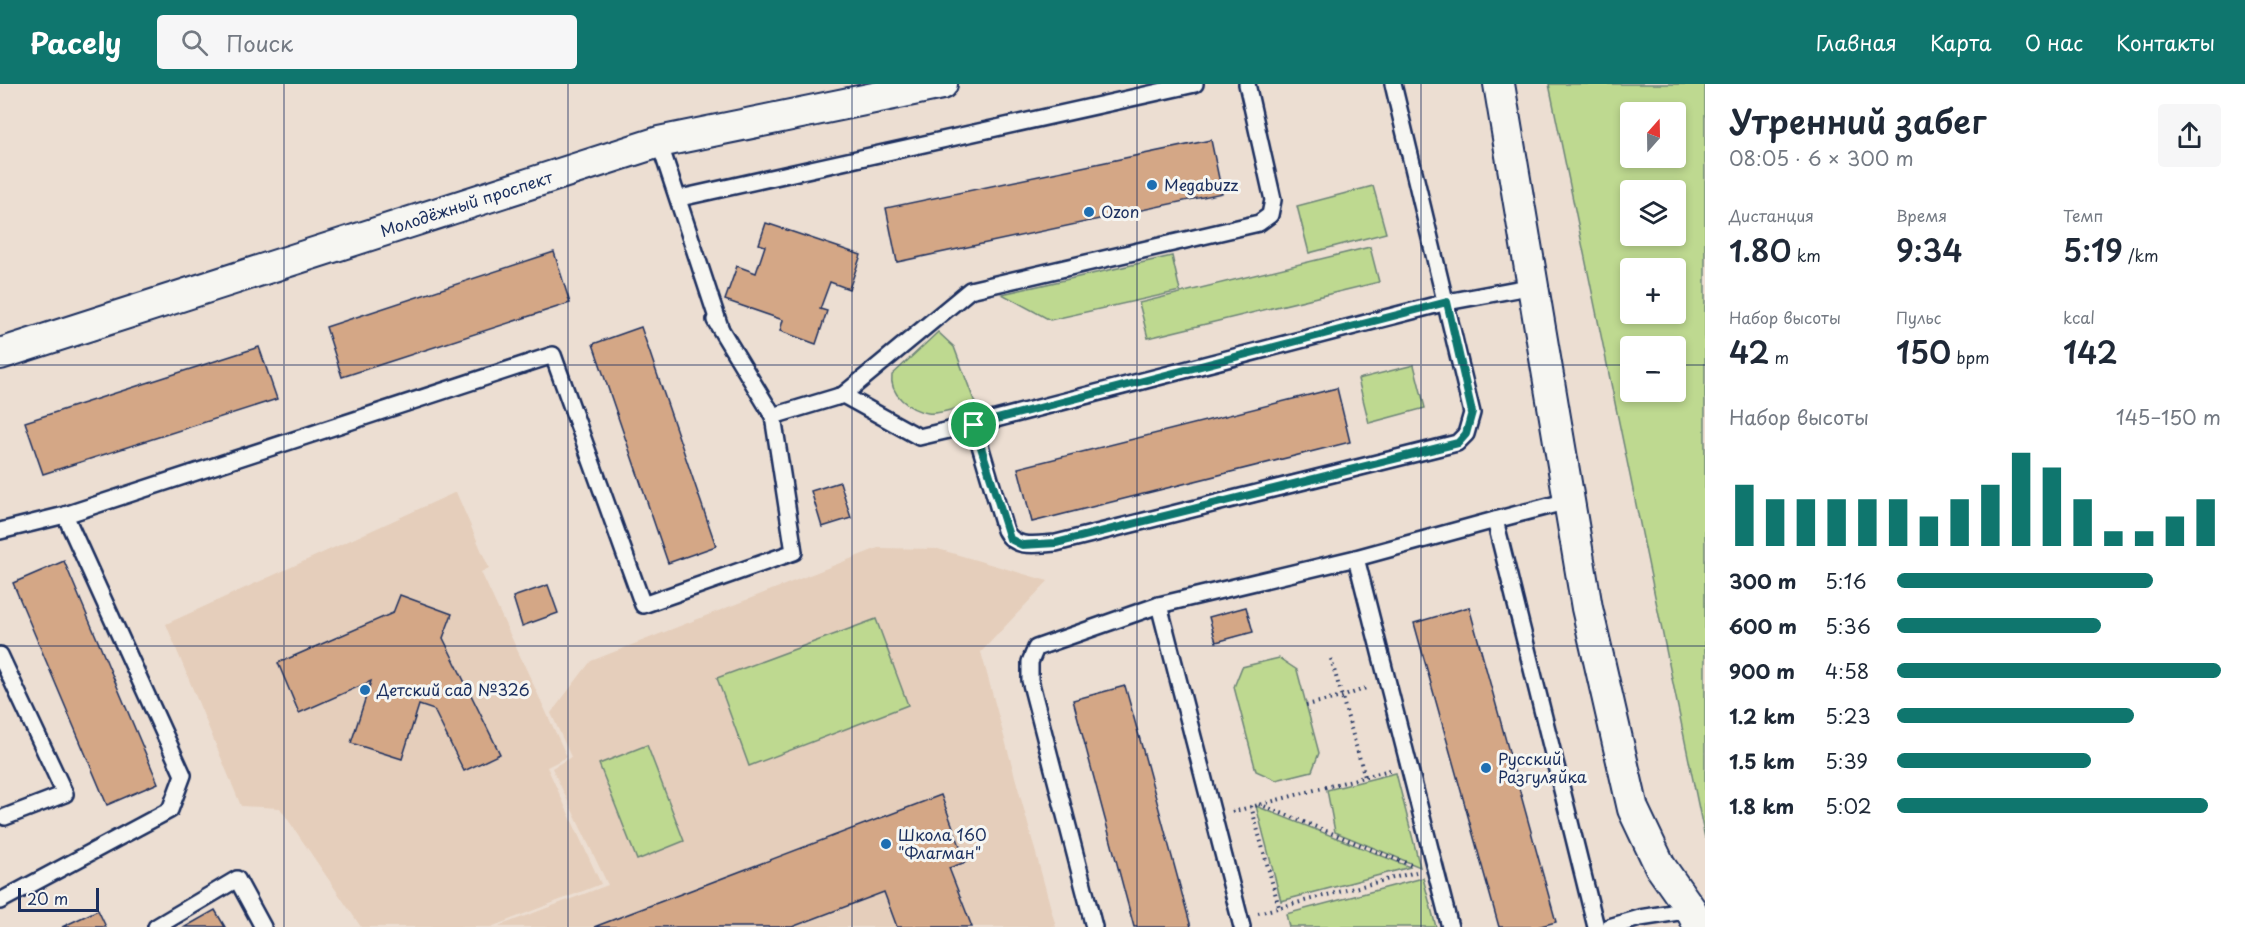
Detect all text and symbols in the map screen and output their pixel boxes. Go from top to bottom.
search box [157,15,577,69]
text: Pacely [30,21,121,64]
icon: search [178,26,211,59]
text: Поиск [226,26,293,59]
text: Главная [1816,26,1897,58]
text: Карта [1930,26,1992,58]
text: О нас [2025,26,2083,58]
text: Контакты [2116,26,2215,58]
text: Утренний забег [1729,95,1986,145]
north arrow [1620,102,1686,168]
map controls [1620,102,1686,402]
button: share [2158,104,2221,167]
text: 08:05 · 6 × 300 m [1729,143,1914,173]
street label: Молодёжный проспект [377,164,556,242]
place label: Megabuzz [1164,172,1238,196]
marker: Megabuzz [1145,178,1159,192]
button: layers [1620,180,1686,246]
place label: Ozon [1101,199,1139,223]
text: Дистанция [1729,203,1814,227]
text: Время [1896,203,1947,227]
text: Темп [2063,203,2103,227]
marker: Ozon [1082,205,1096,219]
text: 1.80 [1729,227,1792,272]
text: 9:34 [1896,227,1963,272]
text: 5:19 [2063,227,2123,272]
text: km [1792,243,1821,267]
text: /km [2123,243,2159,267]
button: + [1620,258,1686,324]
text: Набор высоты [1729,305,1841,329]
text: Пульс [1896,305,1941,329]
text: kcal [2063,305,2095,329]
text: 42 [1729,329,1769,374]
text: 150 [1896,329,1951,374]
text: 142 [2063,329,2118,374]
button: − [1620,336,1686,402]
text: m [1769,345,1789,369]
text: bpm [1951,345,1990,369]
pin [948,399,999,450]
text: Набор высоты [1729,402,1869,432]
text: 145–150 m [2116,402,2221,432]
icon: arrive [957,408,990,441]
text: 300 m [1729,566,1797,596]
text: 5:16 [1825,566,1867,596]
text: 600 m [1729,611,1797,641]
text: 5:36 [1825,611,1871,641]
text: 900 m [1729,656,1795,686]
text: 4:58 [1825,656,1869,686]
place label: Детский сад №326 [376,677,530,701]
marker: Детский сад №326 [358,683,372,697]
text: 1.2 km [1729,701,1795,731]
text: 5:23 [1825,701,1871,731]
place label: Русский Разгуляйка [1498,746,1587,788]
text: 1.5 km [1729,746,1795,776]
text: 5:39 [1825,746,1868,776]
marker: Русский Разгуляйка [1479,761,1493,775]
text: 1.8 km [1729,791,1794,821]
text: 5:02 [1825,791,1872,821]
place label: Школа 160 "Флагман" [898,822,987,864]
marker: Школа 160 "Флагман" [879,837,893,851]
scale bar [18,885,99,912]
text: 20 m [27,886,68,910]

